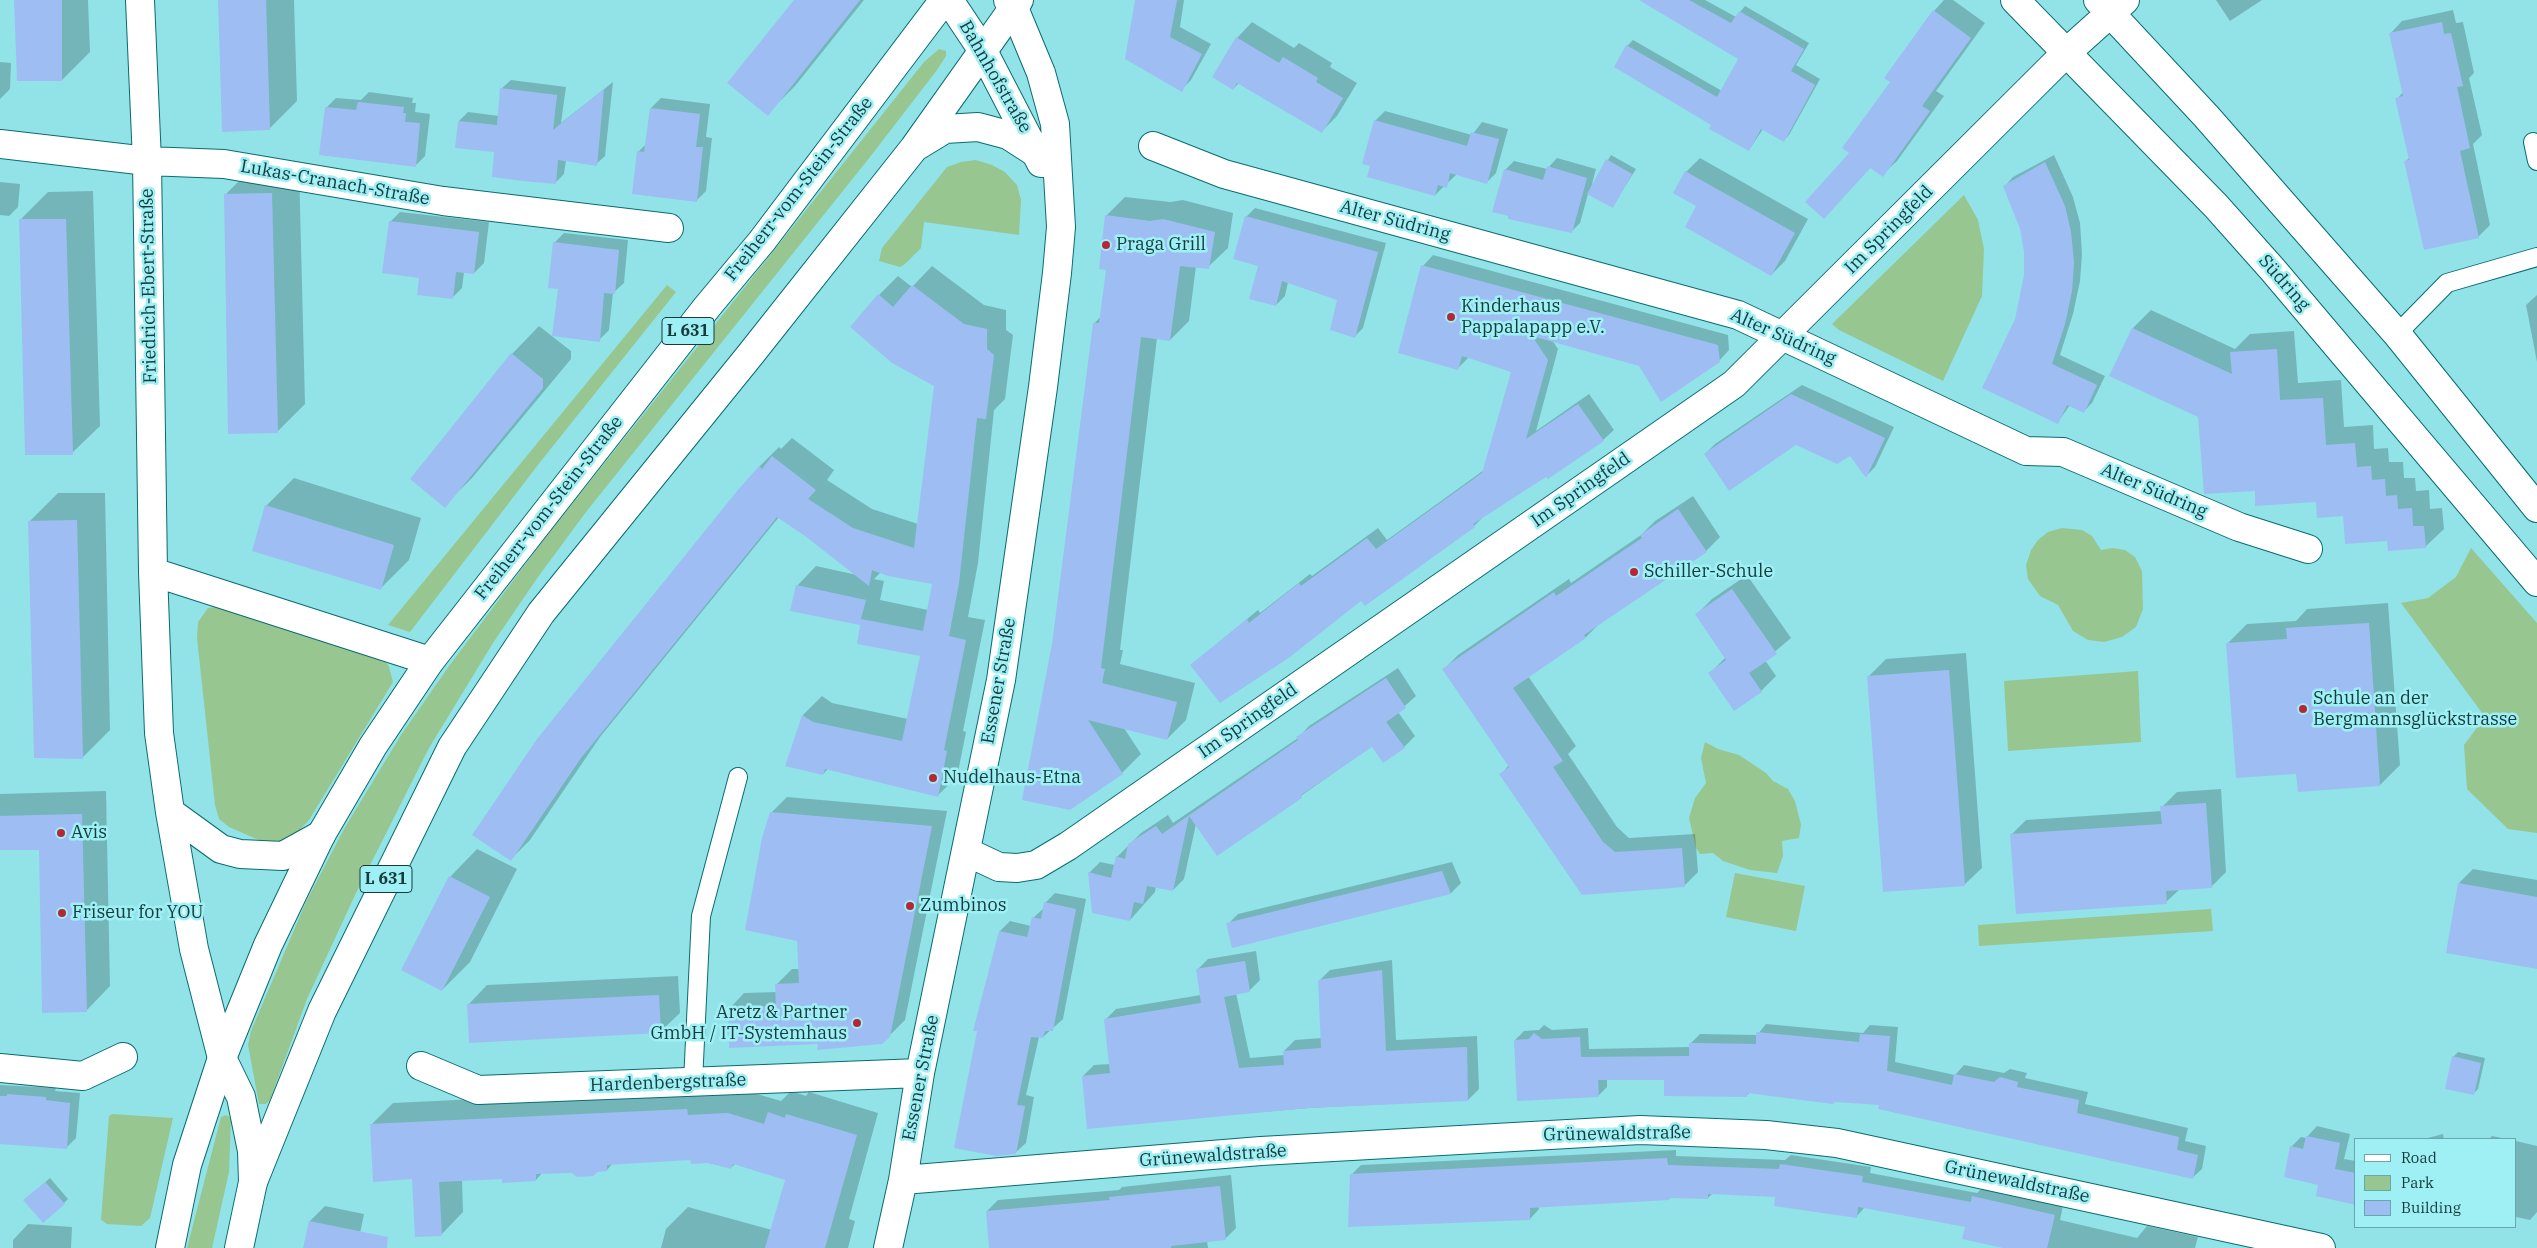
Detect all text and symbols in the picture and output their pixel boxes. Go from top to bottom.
street label: Bahnhofstraße [954,17,1036,137]
street label: Freiherr-vom-Stein-Straße [720,93,878,285]
street label: Lukas-Cranach-Straße [239,156,431,210]
street label: Im Springfeld [1840,181,1938,279]
street label: Friedrich-Ebert-Straße [136,188,162,384]
street label: Alter Südring [1337,196,1453,246]
place label: Praga Grill [1116,234,1206,256]
marker: Praga Grill [1100,239,1112,251]
street label: Südring [2254,250,2314,316]
place label: Kinderhaus Pappalapapp e.V. [1461,296,1605,338]
street label: Alter Südring [1727,304,1839,370]
marker: Kinderhaus Pappalapapp e.V. [1445,311,1457,323]
road number: L 631 [662,318,714,344]
street label: Freiherr-vom-Stein-Straße [470,412,628,604]
street label: Im Springfeld [1527,448,1635,532]
street label: Alter Südring [2098,459,2210,523]
place label: Schiller-Schule [1644,561,1773,583]
marker: Schiller-Schule [1628,566,1640,578]
street label: Essener Straße [977,616,1021,746]
street label: Im Springfeld [1194,679,1302,763]
place label: Schule an der Bergmannsglückstrasse [2313,688,2517,731]
marker: Schule an der Bergmannsglückstrasse [2297,703,2309,715]
place label: Nudelhaus-Etna [943,767,1081,789]
marker: Nudelhaus-Etna [927,772,939,784]
place label: Avis [71,822,107,844]
marker: Avis [55,827,67,839]
road number: L 631 [360,866,412,892]
place label: Zumbinos [920,895,1007,917]
marker: Zumbinos [904,900,916,912]
place label: Friseur for YOU [72,902,204,924]
marker: Friseur for YOU [56,907,68,919]
place label: Aretz & Partner GmbH / IT-Systemhaus [650,1002,847,1044]
street label: Essener Straße [898,1013,944,1143]
marker: Aretz & Partner GmbH / IT-Systemhaus [851,1017,863,1029]
street label: Hardenbergstraße [589,1069,747,1097]
street label: Grünewaldstraße [1543,1122,1691,1146]
legend [2354,1138,2517,1228]
street label: Grünewaldstraße [1139,1140,1287,1172]
text: Road [2401,1148,2437,1167]
street label: Grünewaldstraße [1943,1156,2091,1208]
text: Park [2401,1173,2434,1192]
text: Building [2401,1198,2461,1217]

